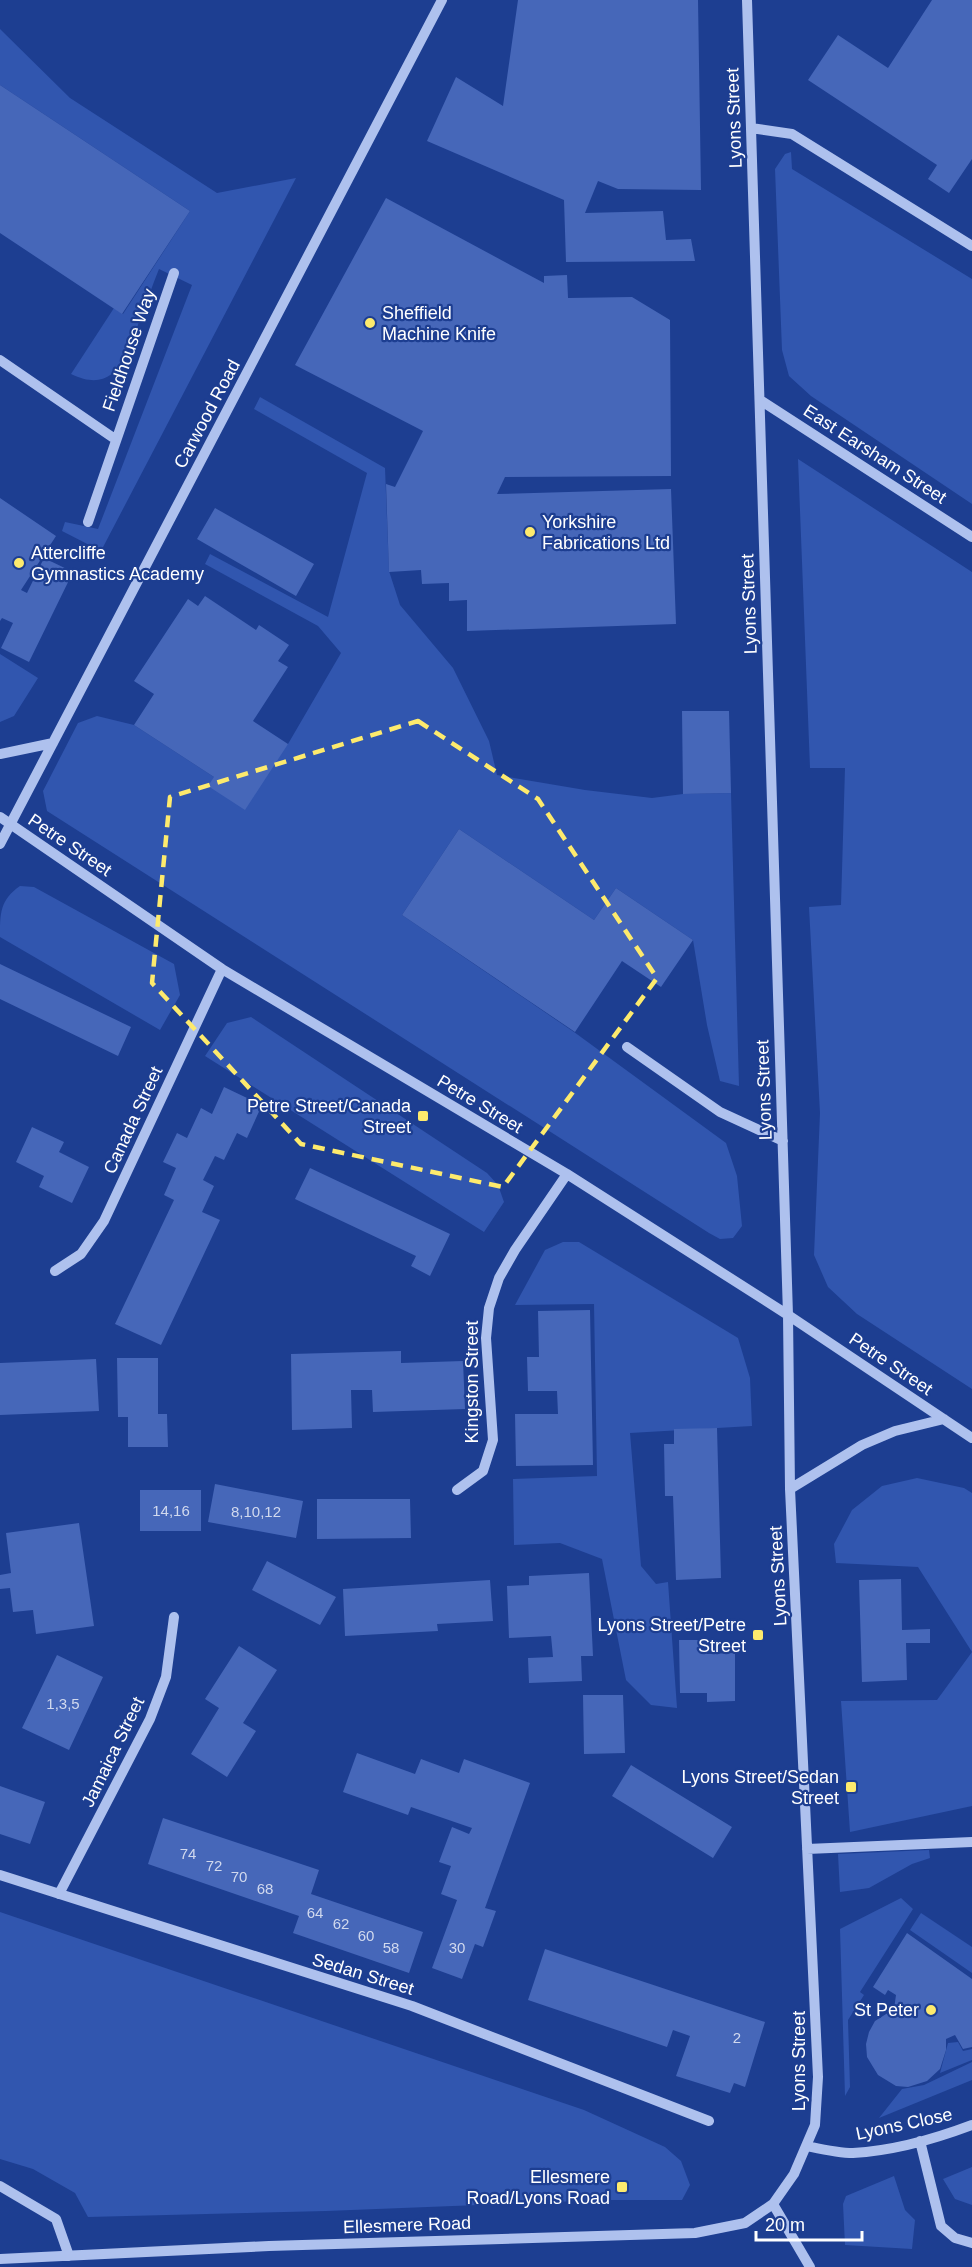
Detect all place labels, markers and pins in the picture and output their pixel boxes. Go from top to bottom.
place label: Sheffield Machine Knife [382,303,496,344]
marker: Sheffield Machine Knife [363,316,377,330]
place label: Yorkshire Fabrications Ltd [542,512,670,553]
marker: Yorkshire Fabrications Ltd [523,525,537,539]
place label: Attercliffe Gymnastics Academy [31,543,204,584]
marker: Attercliffe Gymnastics Academy [12,556,26,570]
place label: Petre Street/Canada Street [247,1096,412,1137]
marker: Petre Street/Canada Street [416,1109,430,1123]
place label: Lyons Street/Petre Street [598,1615,746,1656]
marker: Lyons Street/Petre Street [751,1628,765,1642]
place label: Lyons Street/Sedan Street [682,1767,839,1808]
marker: Lyons Street/Sedan Street [844,1780,858,1794]
place label: St Peter [854,2000,919,2020]
marker: St Peter [924,2003,938,2017]
place label: Ellesmere Road/Lyons Road [467,2167,610,2208]
marker: Ellesmere Road/Lyons Road [615,2180,629,2194]

